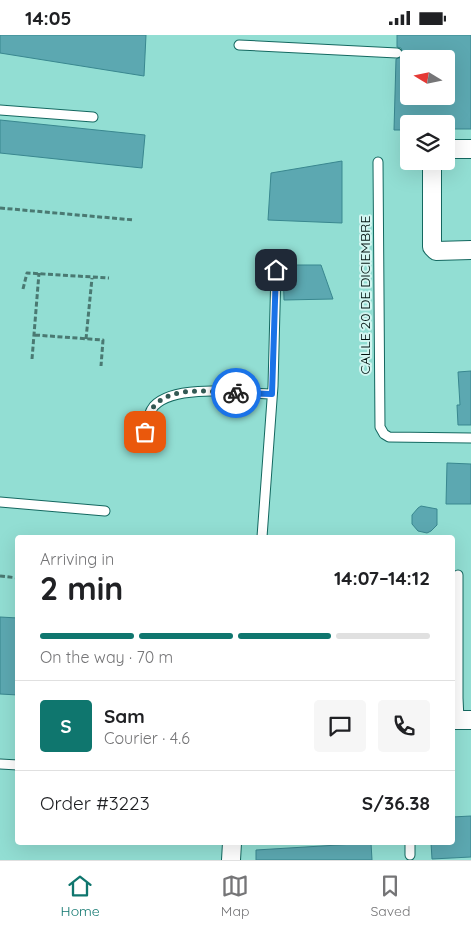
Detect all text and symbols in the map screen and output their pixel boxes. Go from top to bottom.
text: 14:05 [25,6,71,30]
north arrow [400,50,455,105]
map controls [400,50,455,170]
button: layers [400,115,455,170]
street label: CALLE 20 DE DICIEMBRE [356,216,374,374]
pin [255,249,297,291]
icon: home [262,256,290,284]
courier [211,368,261,418]
icon: bike [222,379,250,407]
pin [124,411,166,453]
icon: bag [131,418,159,446]
text: Arriving in [40,549,114,569]
text: 14:07–14:12 [334,566,430,590]
text: 2 min [40,568,123,608]
text: On the way · 70 m [40,647,173,667]
button: chat [314,700,366,752]
button: phone [378,700,430,752]
text: Sam [104,704,145,728]
text: S [60,714,72,738]
text: Courier · 4.6 [104,728,190,748]
text: Order #3223 [40,791,150,815]
text: S/36.38 [362,791,430,815]
tab: Home [61,872,100,920]
tab: Map [221,872,249,920]
tab: Saved [371,872,410,920]

